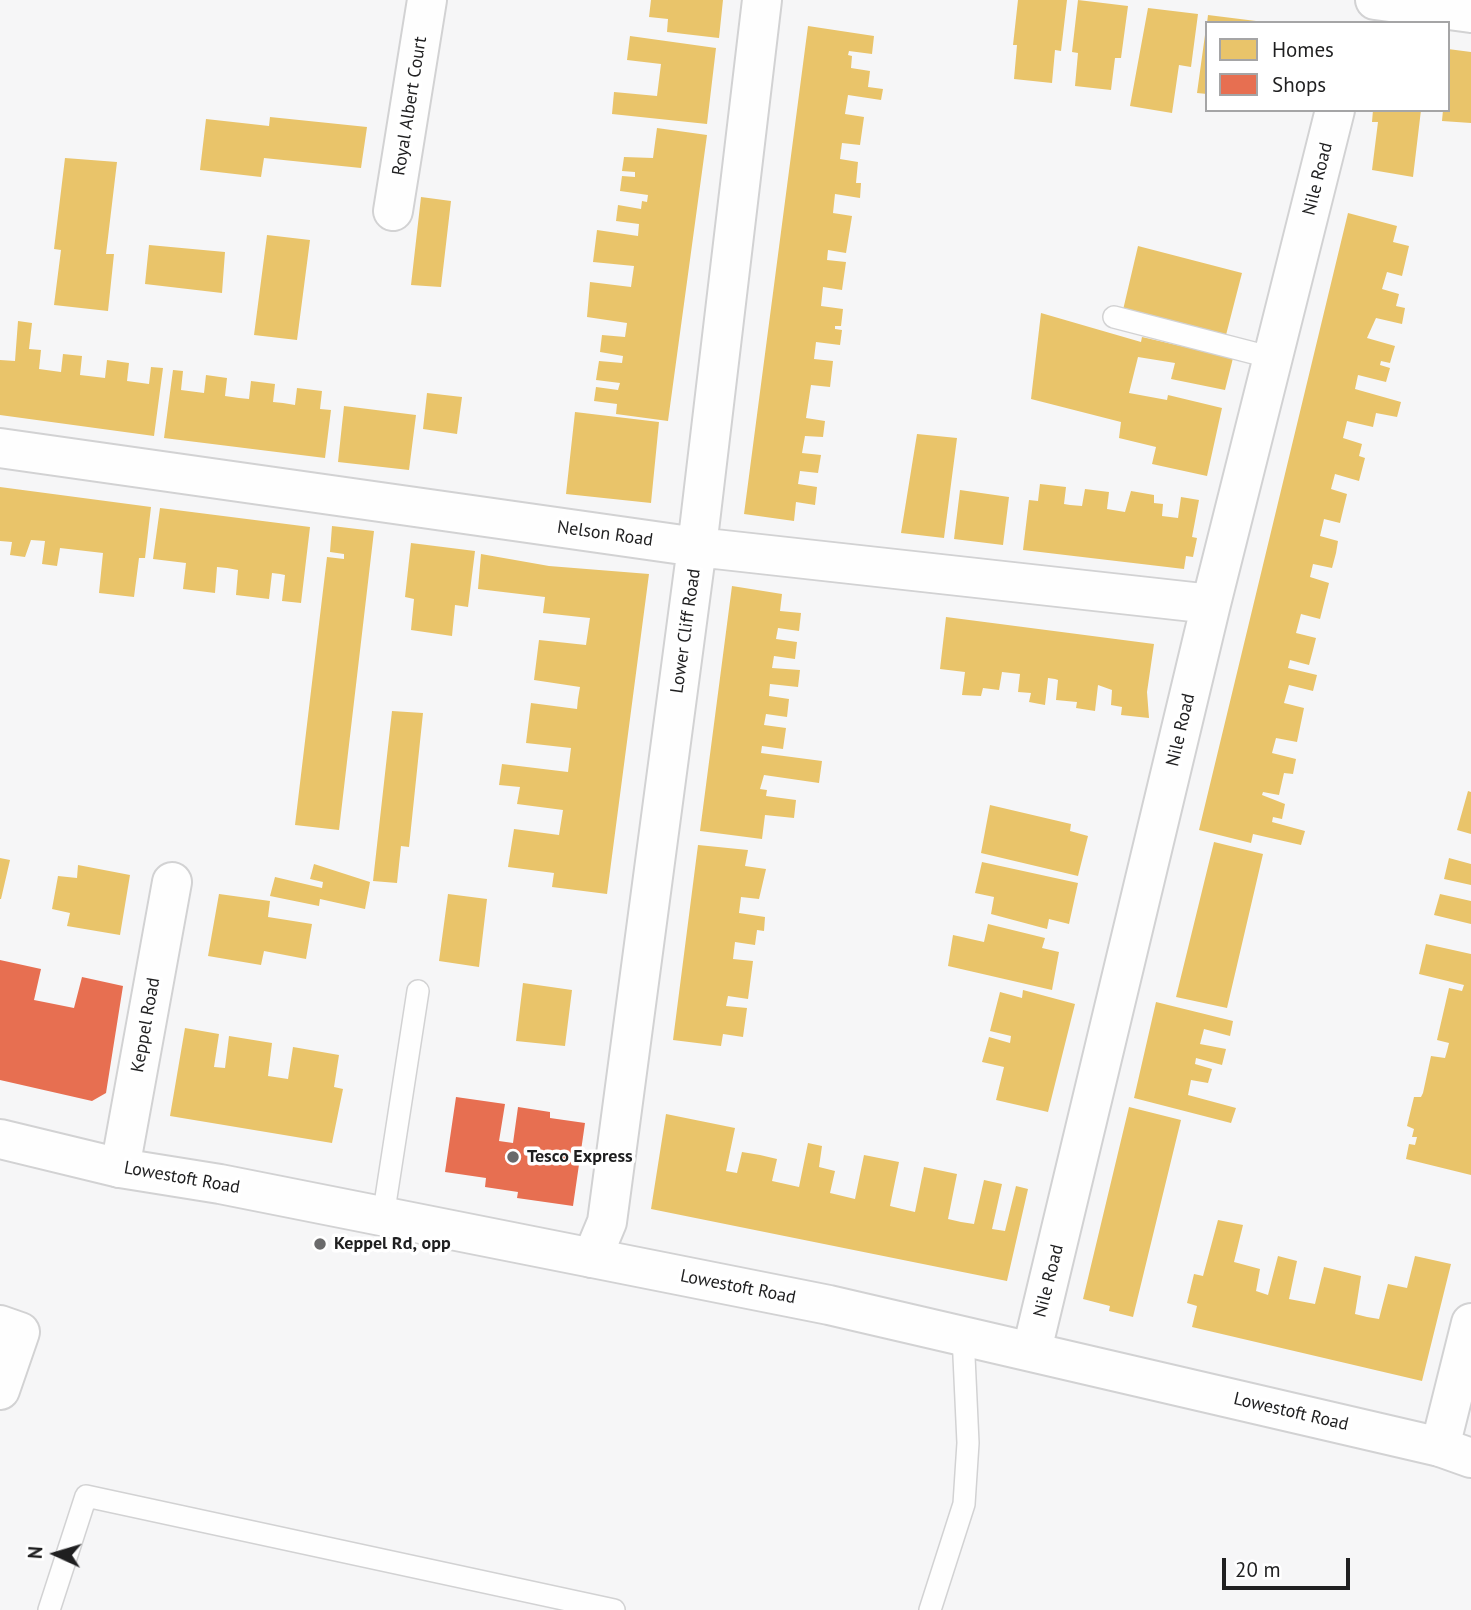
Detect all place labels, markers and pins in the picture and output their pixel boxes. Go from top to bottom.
place label: Tesco Express [527,1146,633,1168]
marker: Tesco Express [505,1149,521,1165]
place label: Keppel Rd, opp [334,1233,451,1255]
marker: Keppel Rd, opp [312,1236,328,1252]

